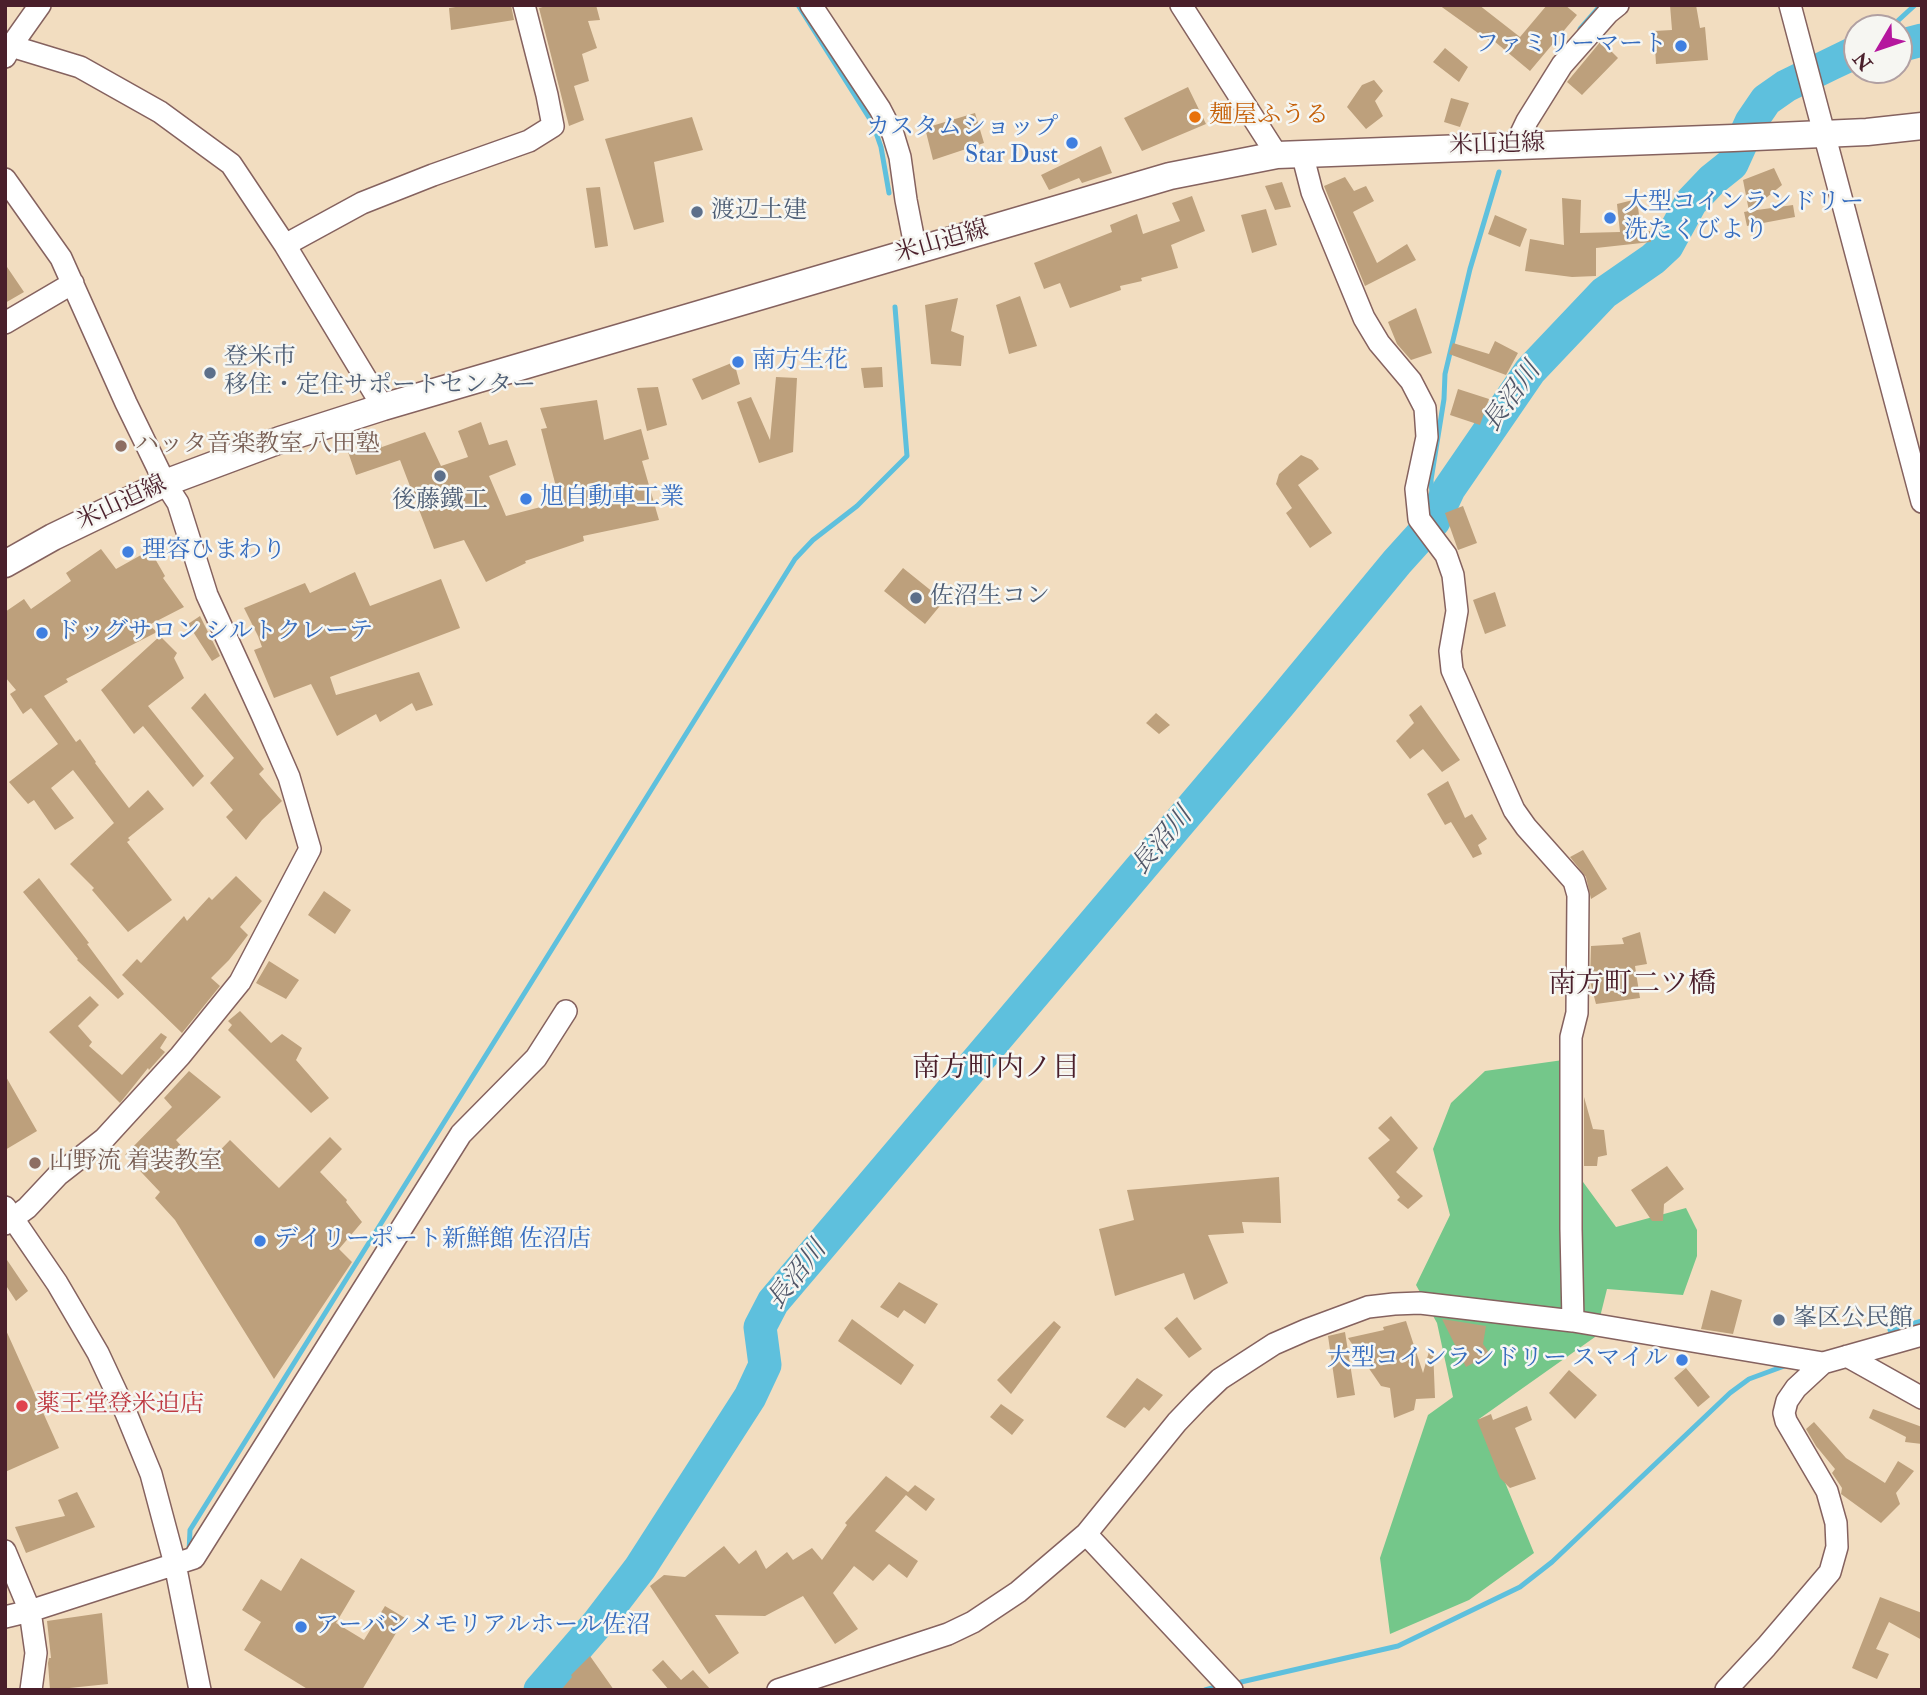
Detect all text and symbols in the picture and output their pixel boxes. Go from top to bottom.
north arrow [1843,14,1913,84]
place label: ファミリーマート [1475,32,1667,60]
marker: ファミリーマート [1673,38,1689,54]
text: N [1849,47,1878,75]
place label: 麺屋ふうる [1209,103,1329,131]
marker: 麺屋ふうる [1187,109,1203,125]
place label: カスタムショップ Star Dust [866,115,1058,171]
street label: 米山迫線 [1449,130,1545,162]
marker: カスタムショップ Star Dust [1064,135,1080,151]
place label: 大型コインランドリー 洗たくびより [1624,190,1864,246]
place label: 渡辺土建 [711,198,807,226]
marker: 渡辺土建 [689,204,705,220]
marker: 大型コインランドリー 洗たくびより [1602,210,1618,226]
street label: 米山迫線 [892,216,992,270]
place label: 登米市 移住・定住サポートセンター [224,345,536,401]
place label: 南方生花 [752,348,848,376]
marker: 南方生花 [730,354,746,370]
water label: 長沼川 [1477,357,1549,439]
marker: 登米市 移住・定住サポートセンター [202,365,218,381]
place label: ハッタ音楽教室 八田塾 [135,432,380,460]
marker: ハッタ音楽教室 八田塾 [113,438,129,454]
marker: 後藤鐵工 [432,468,448,484]
street label: 米山迫線 [72,471,172,537]
place label: 旭自動車工業 [540,485,684,513]
place label: 後藤鐵工 [392,488,488,516]
marker: 旭自動車工業 [518,491,534,507]
place label: 理容ひまわり [142,538,286,566]
marker: 理容ひまわり [120,544,136,560]
place label: 佐沼生コン [930,584,1050,612]
marker: 佐沼生コン [908,590,924,606]
place label: ドッグサロン シルトクレーテ [56,619,373,647]
marker: ドッグサロン シルトクレーテ [34,625,50,641]
water label: 長沼川 [1126,802,1200,882]
district label: 南方町二ツ橋 [1548,969,1716,1003]
district label: 南方町内ノ目 [912,1053,1080,1087]
place label: 山野流 着装教室 [49,1149,222,1177]
marker: 山野流 着装教室 [27,1155,43,1171]
place label: デイリーポート新鮮館 佐沼店 [274,1227,591,1255]
marker: デイリーポート新鮮館 佐沼店 [252,1233,268,1249]
water label: 長沼川 [762,1236,834,1316]
place label: 峯区公民館 [1793,1306,1913,1334]
marker: 峯区公民館 [1771,1312,1787,1328]
place label: 大型コインランドリー スマイル [1327,1346,1668,1374]
marker: 大型コインランドリー スマイル [1674,1352,1690,1368]
place label: 薬王堂登米迫店 [36,1392,204,1420]
marker: 薬王堂登米迫店 [14,1398,30,1414]
place label: アーバンメモリアルホール佐沼 [315,1613,650,1641]
marker: アーバンメモリアルホール佐沼 [293,1619,309,1635]

